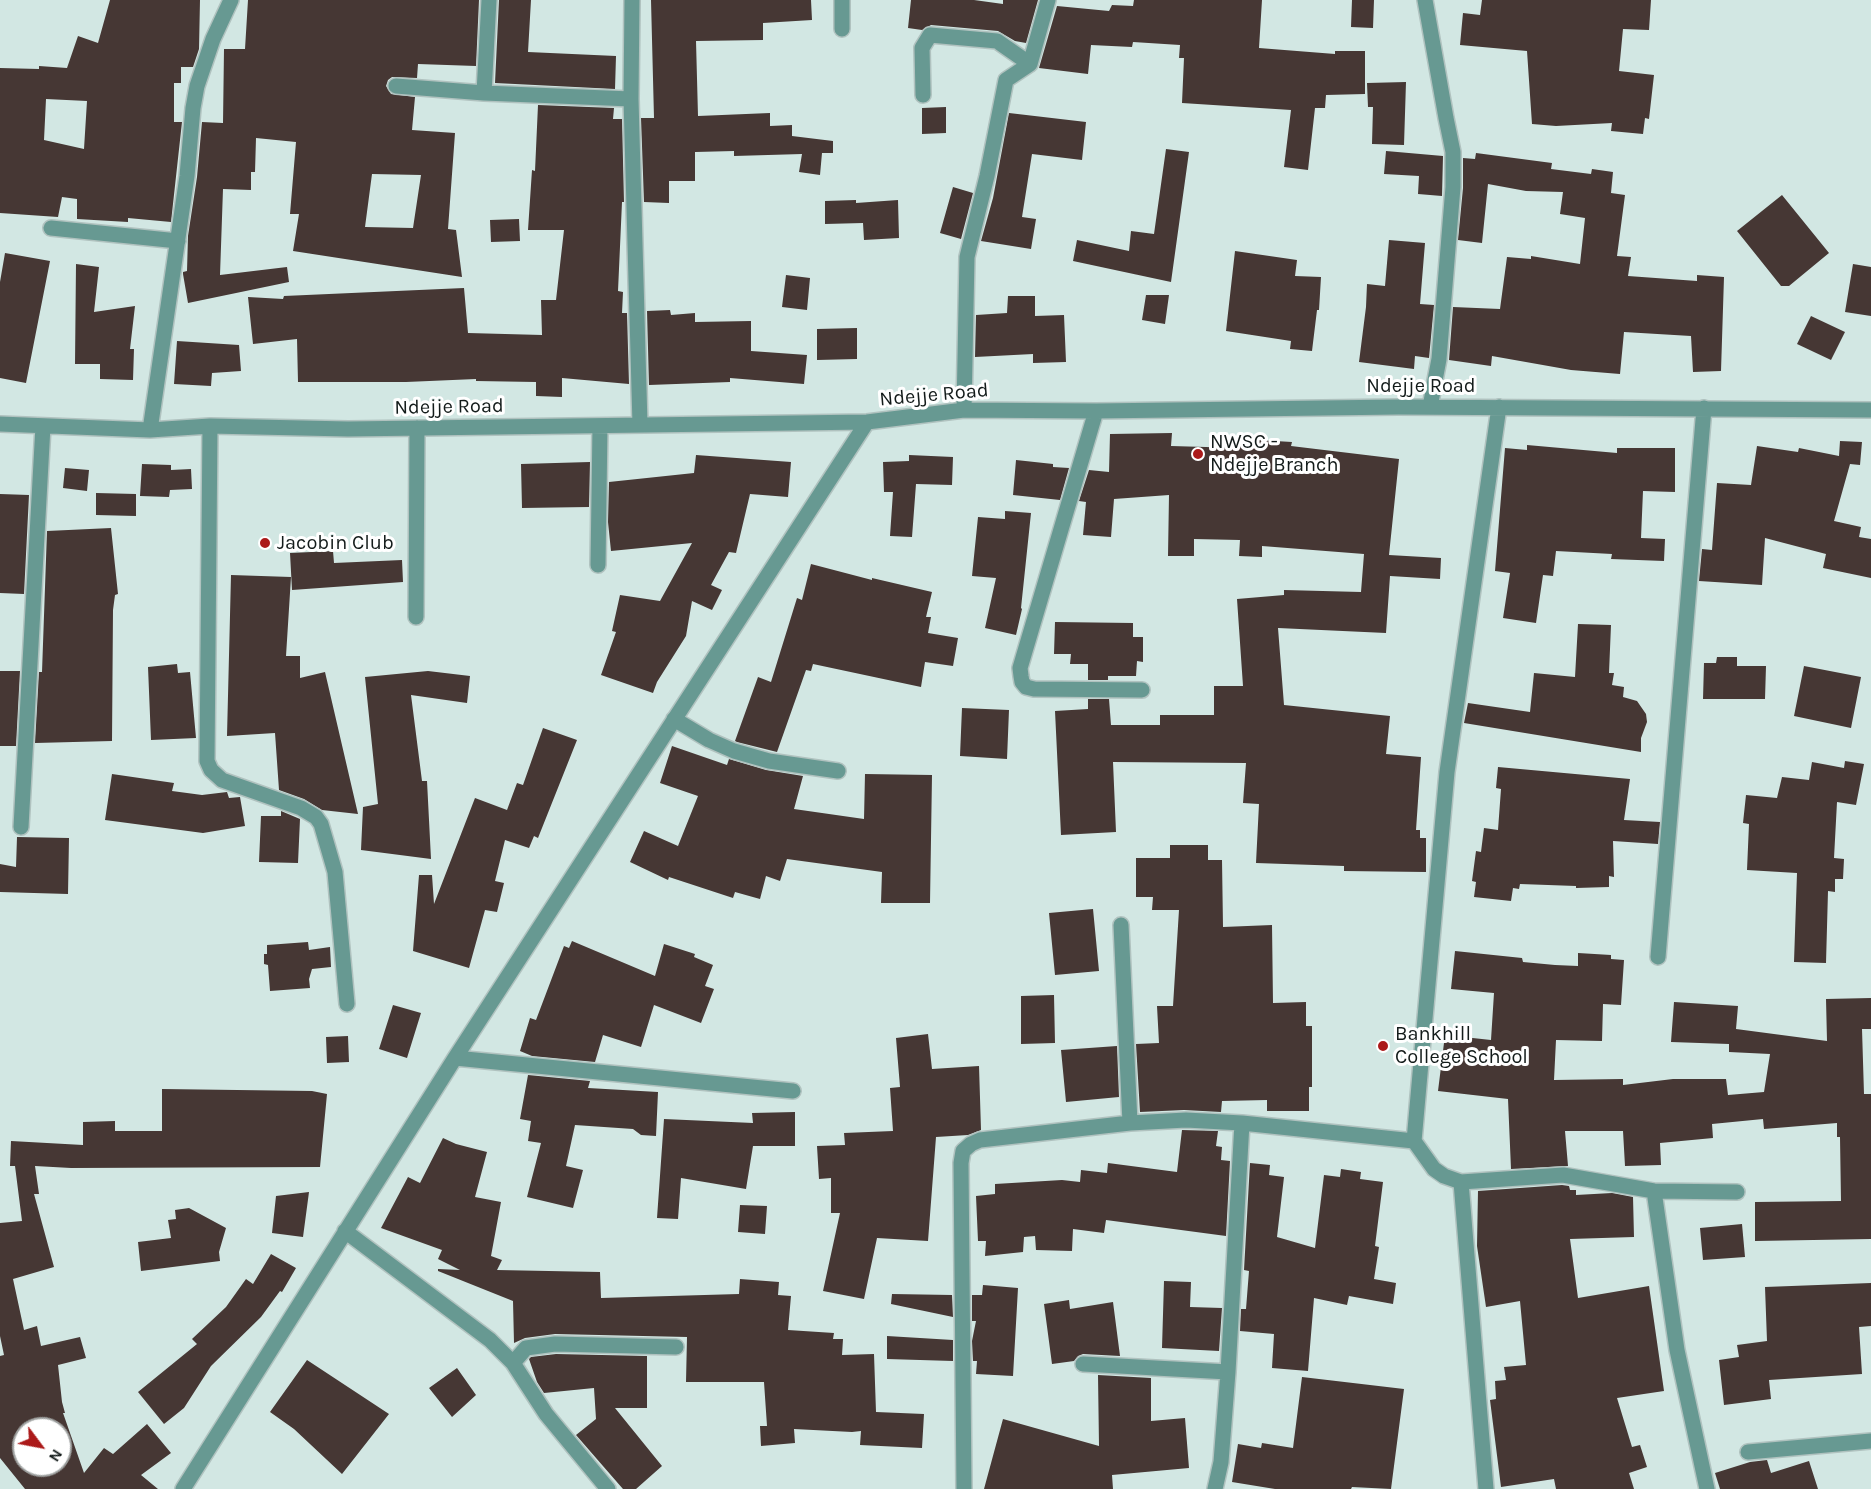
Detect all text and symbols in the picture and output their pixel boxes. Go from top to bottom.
street label: Ndejje Road [1366,374,1476,398]
street label: Ndejje Road [878,378,990,412]
street label: Ndejje Road [394,394,504,420]
place label: NWSC - Ndejje Branch [1210,430,1338,477]
marker: NWSC - Ndejje Branch [1191,447,1205,461]
place label: Jacobin Club [277,531,394,555]
marker: Jacobin Club [258,536,272,550]
place label: Bankhill College School [1395,1022,1528,1069]
marker: Bankhill College School [1376,1039,1390,1053]
north arrow [12,1417,72,1477]
text: N [45,1446,67,1466]

